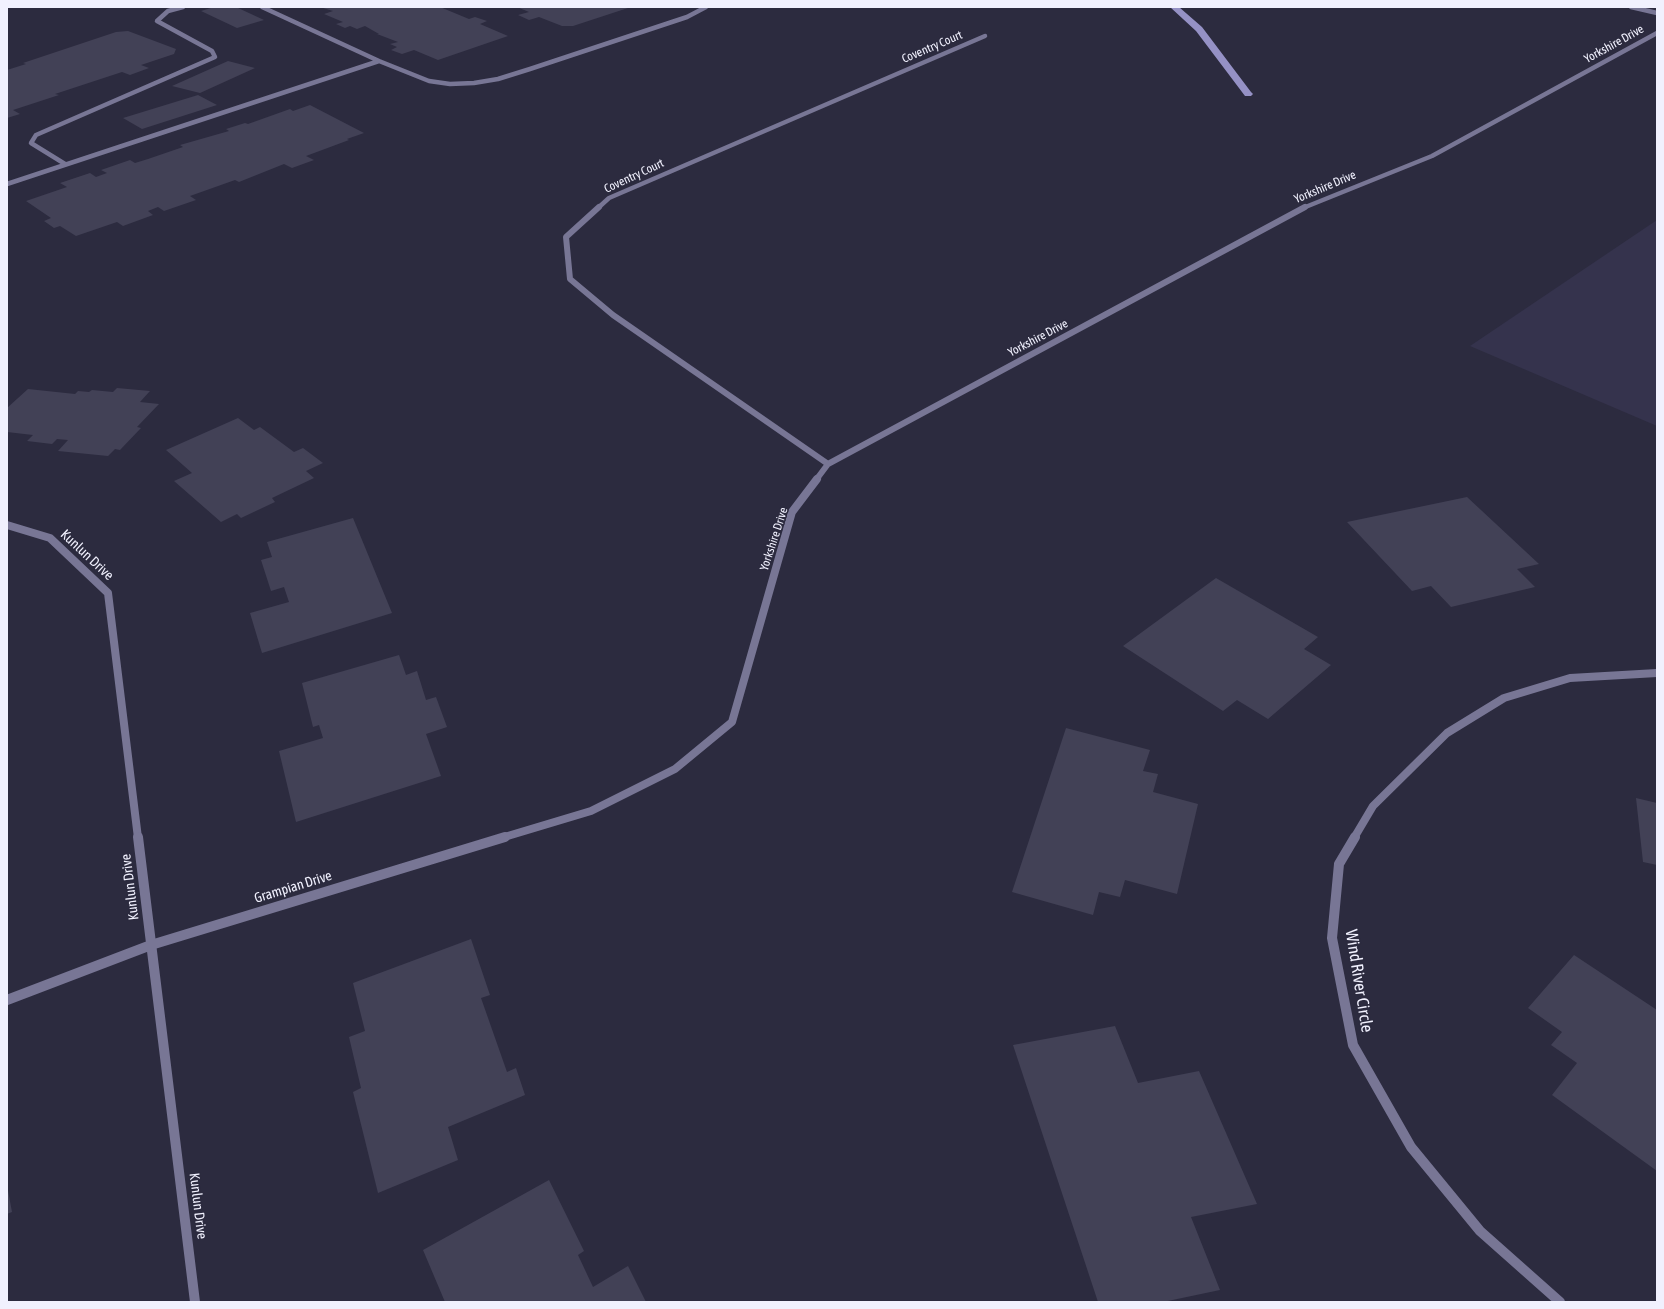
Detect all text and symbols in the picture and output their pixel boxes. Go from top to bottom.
street label: Yorkshire Drive [1582,22,1646,66]
street label: Coventry Court [900,28,964,66]
street label: Coventry Court [602,156,666,196]
street label: Yorkshire Drive [1292,168,1358,206]
street label: Yorkshire Drive [1006,316,1070,360]
street label: Yorkshire Drive [757,505,791,573]
street label: Kunlun Drive [57,526,117,584]
street label: Kunlun Drive [118,853,142,921]
street label: Grampian Drive [252,867,334,907]
street label: Wind River Circle [1341,928,1377,1034]
street label: Kunlun Drive [186,1172,210,1240]

